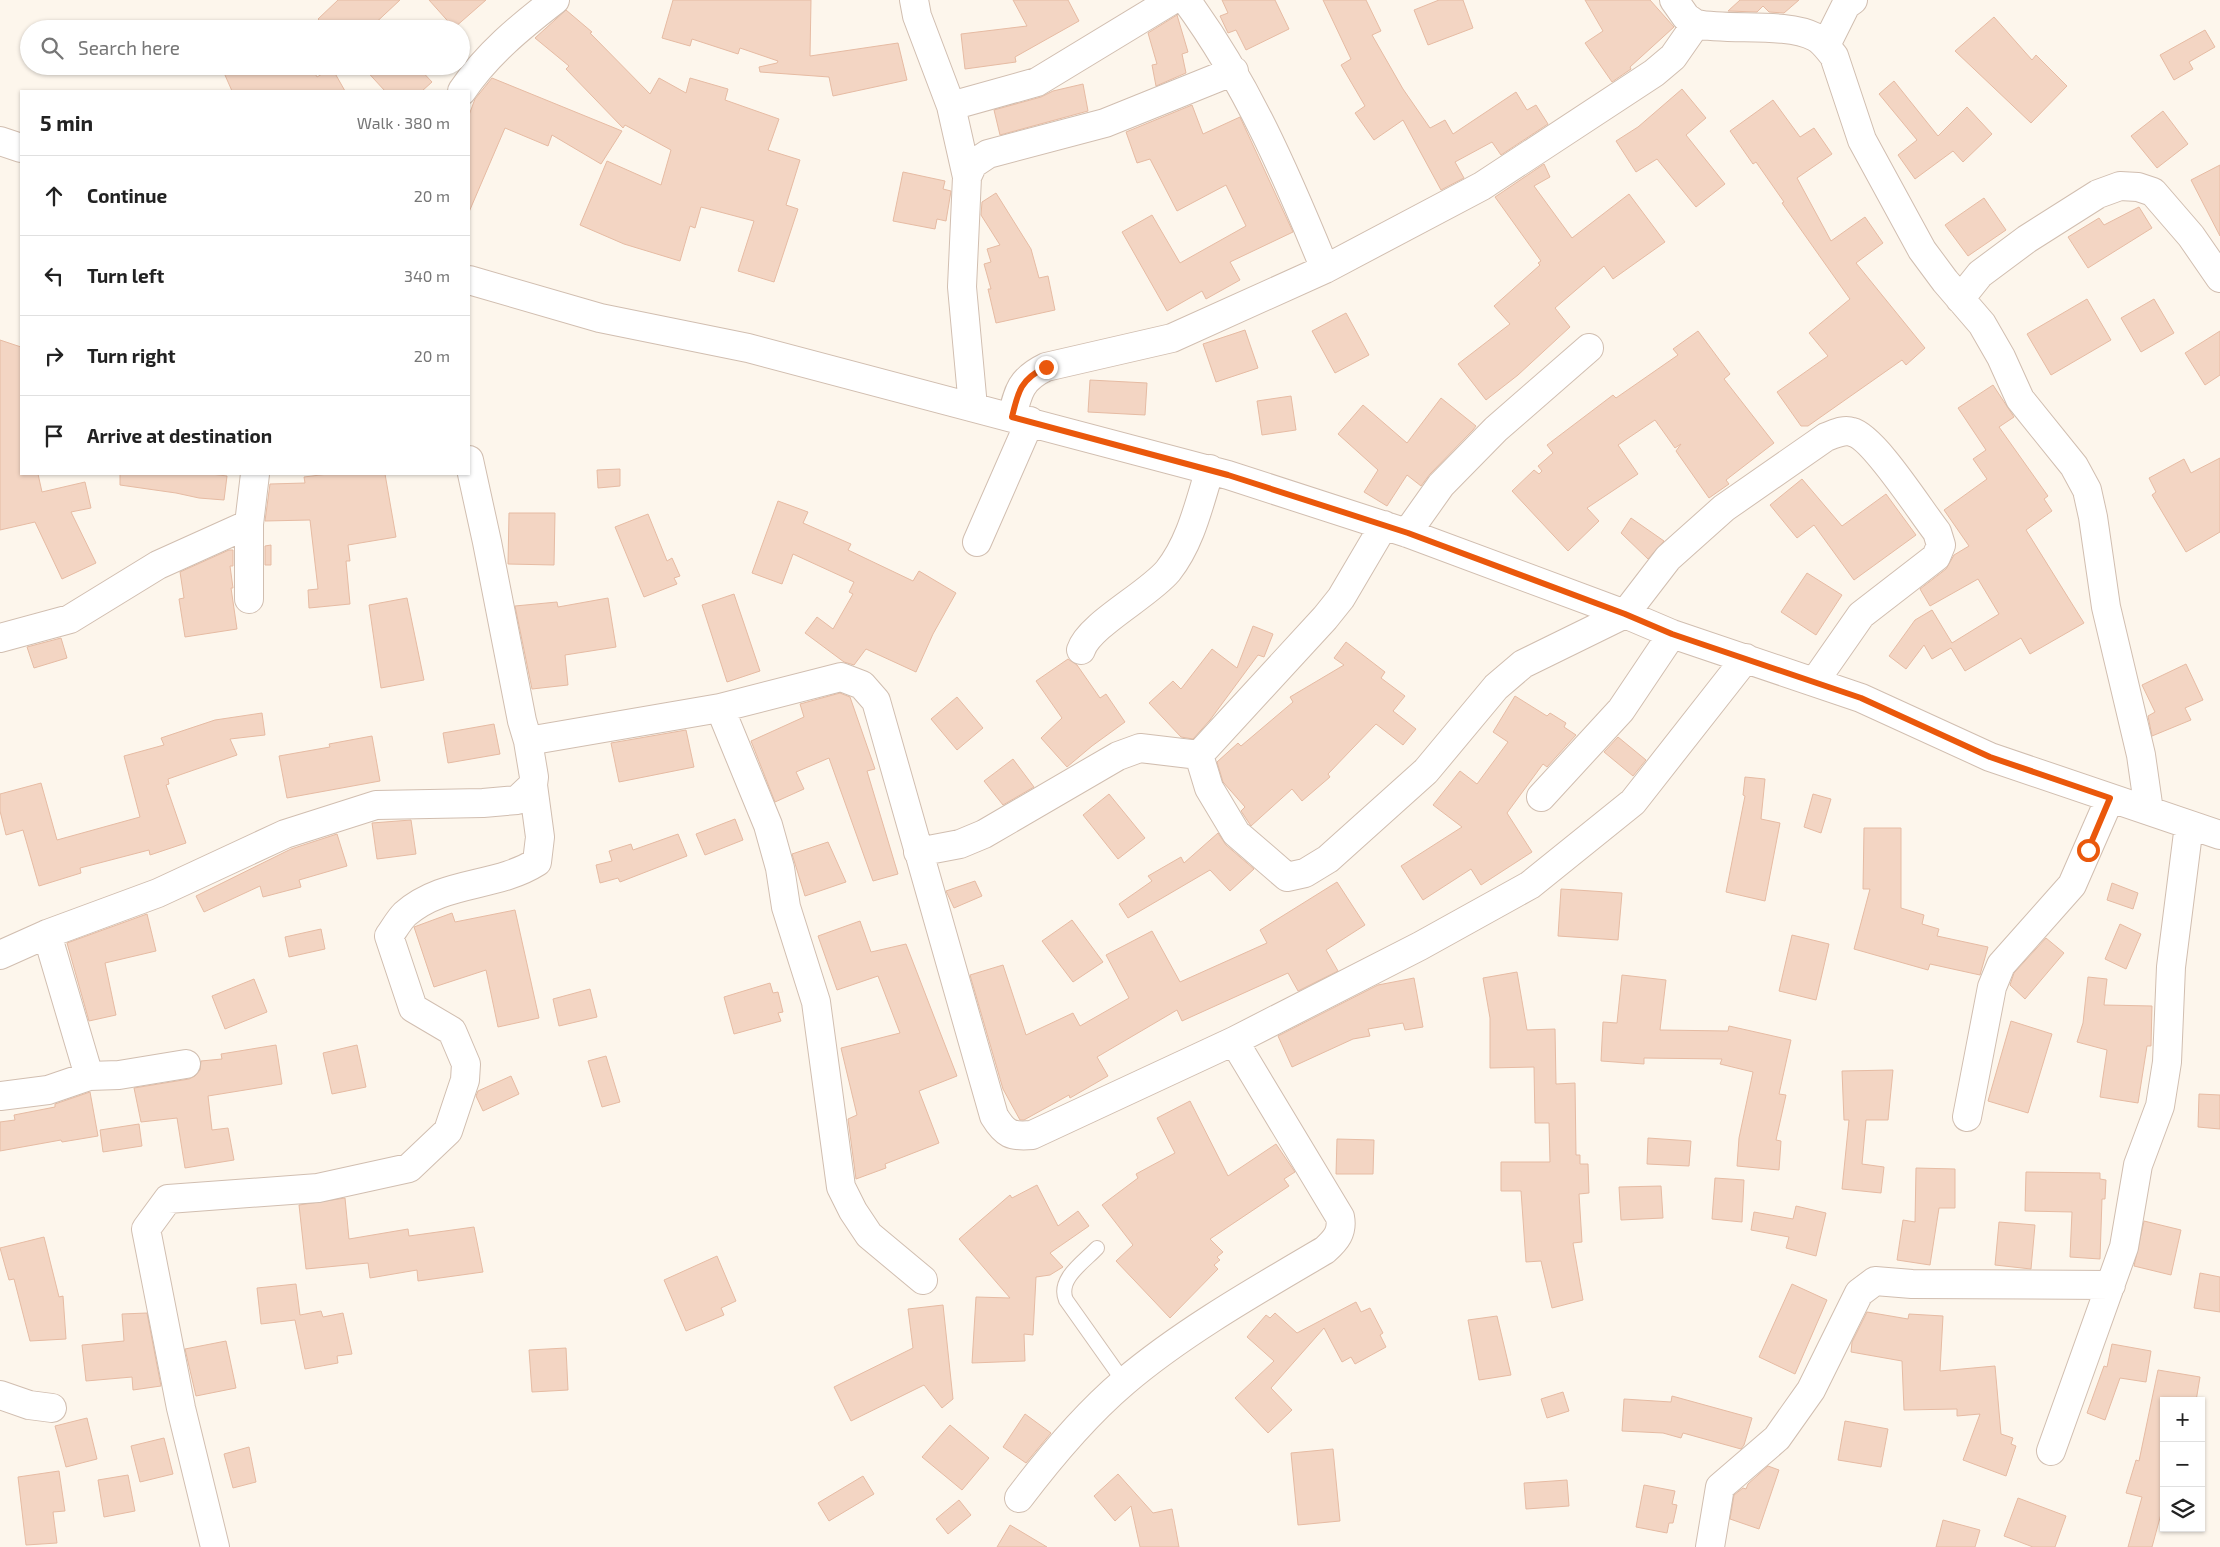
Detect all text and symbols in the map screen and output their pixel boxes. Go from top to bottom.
search box [20,20,470,75]
icon: search [38,34,66,62]
text: Search here [78,36,180,59]
text: 5 min [40,110,93,135]
text: Walk · 380 m [357,113,450,132]
icon: ahead [40,182,68,210]
text: Continue [87,184,167,207]
text: 20 m [414,186,450,205]
icon: left [40,262,68,290]
text: Turn left [87,264,164,287]
text: 340 m [404,266,450,285]
icon: right [40,342,68,370]
text: Turn right [87,344,175,367]
text: 20 m [414,346,450,365]
route end [1035,356,1058,379]
icon: arrive [40,422,68,450]
text: Arrive at destination [87,424,272,447]
route start [2077,839,2100,862]
map controls [2160,1397,2205,1532]
button: + [2160,1397,2205,1442]
button: − [2160,1442,2205,1487]
button: layers [2160,1487,2205,1532]

